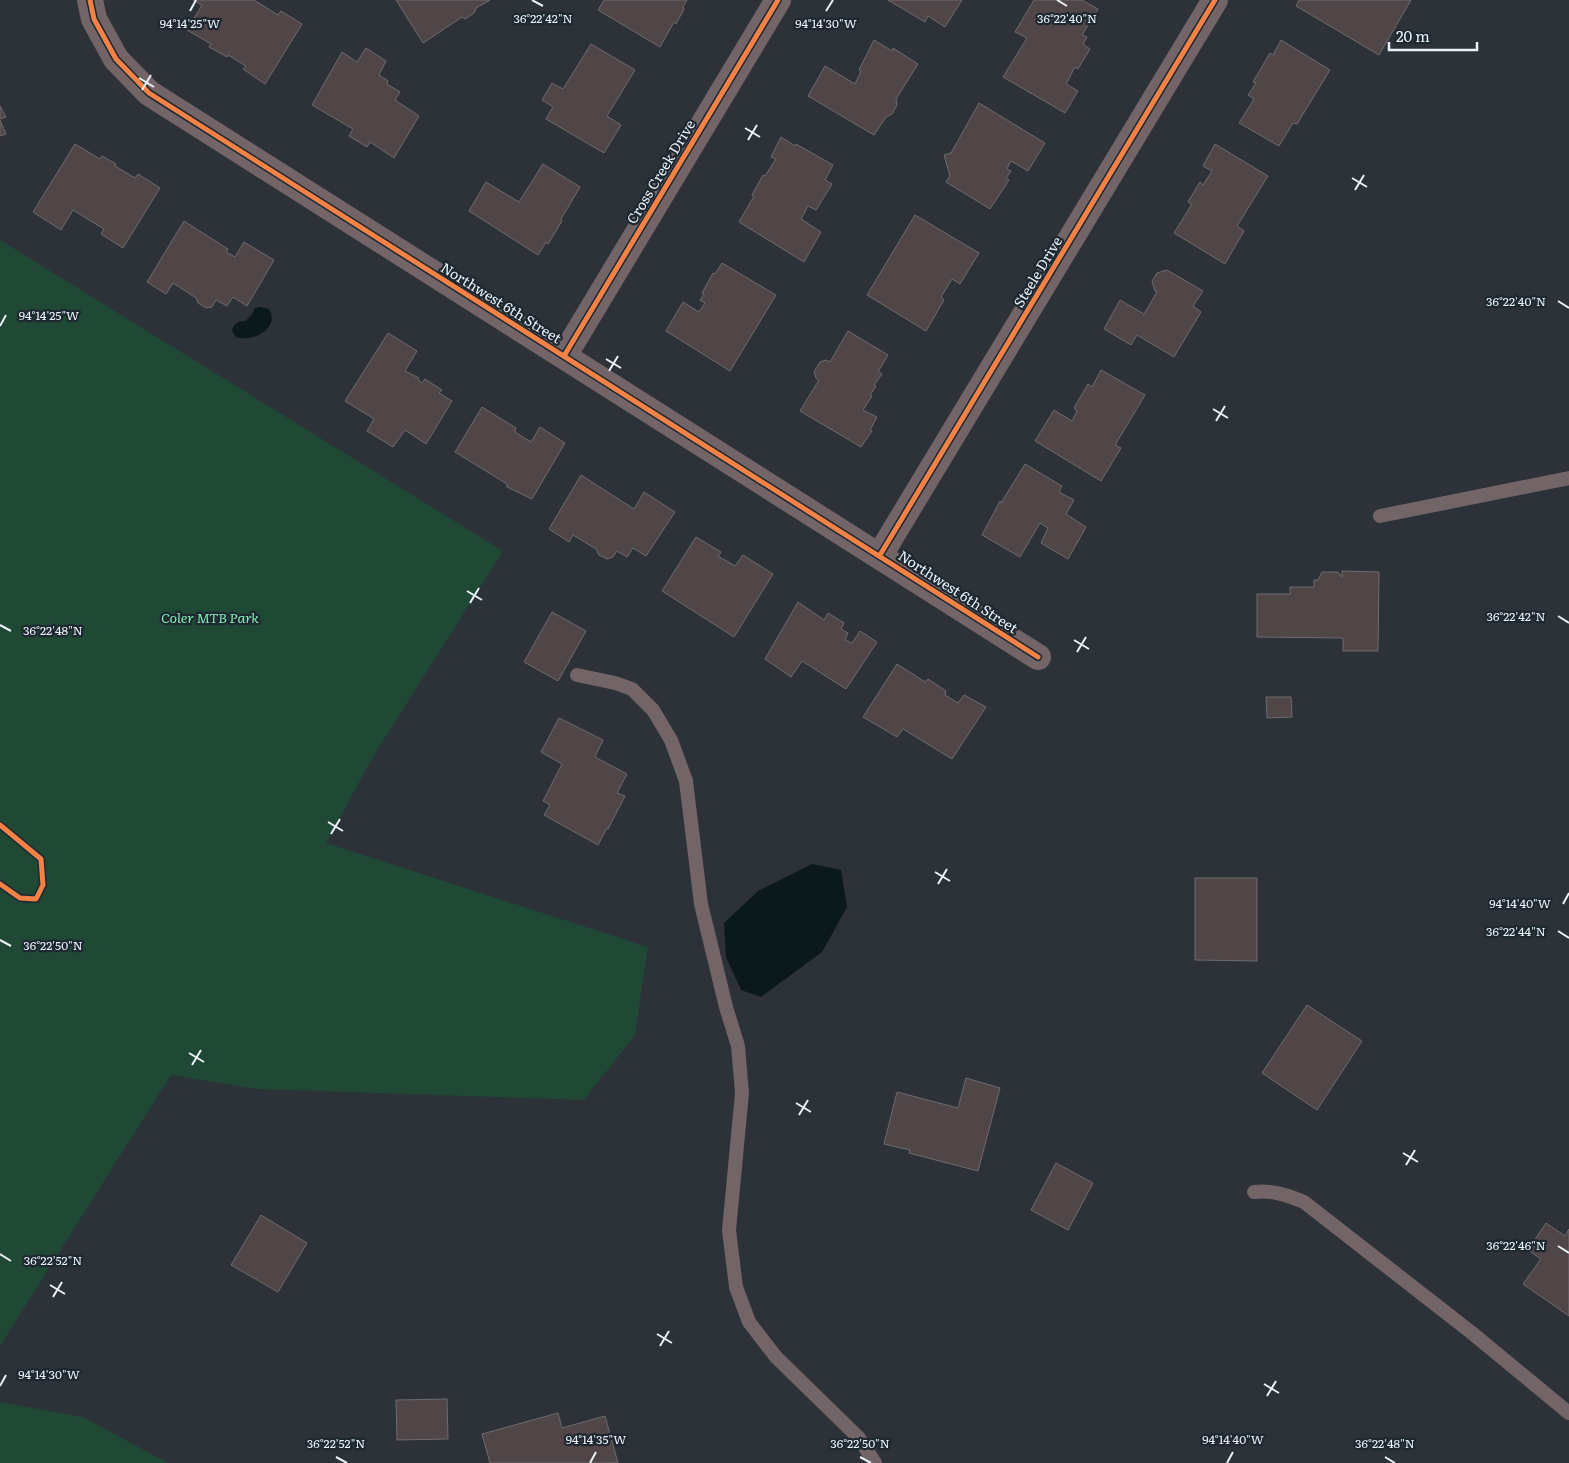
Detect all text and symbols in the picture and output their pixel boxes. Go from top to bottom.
text: 36°22'42"N [513,9,573,27]
text: 36°22'40"N [1037,9,1097,27]
text: 94°14'25"W [160,14,220,32]
text: 94°14'30"W [795,14,857,32]
scale bar [1389,20,1476,52]
text: 20 m [1396,24,1430,47]
street label: Cross Creek Drive [621,116,699,227]
street label: Steele Drive [1008,232,1066,311]
street label: Northwest 6th Street [437,257,566,348]
text: 36°22'40"N [1486,292,1546,310]
text: 94°14'25"W [19,306,79,324]
street label: Northwest 6th Street [895,545,1023,638]
park label: Coler MTB Park [161,607,259,627]
text: 36°22'42"N [1486,607,1546,625]
text: 36°22'48"N [23,621,83,639]
text: 94°14'40"W [1489,894,1551,912]
text: 36°22'44"N [1486,922,1546,940]
text: 36°22'50"N [23,936,83,954]
text: 36°22'46"N [1486,1236,1546,1254]
text: 36°22'52"N [24,1251,82,1269]
text: 94°14'30"W [18,1365,80,1383]
text: 94°14'35"W [566,1430,626,1448]
text: 94°14'40"W [1202,1430,1264,1448]
text: 36°22'52"N [307,1434,365,1452]
text: 36°22'50"N [830,1434,890,1452]
text: 36°22'48"N [1355,1434,1415,1452]

